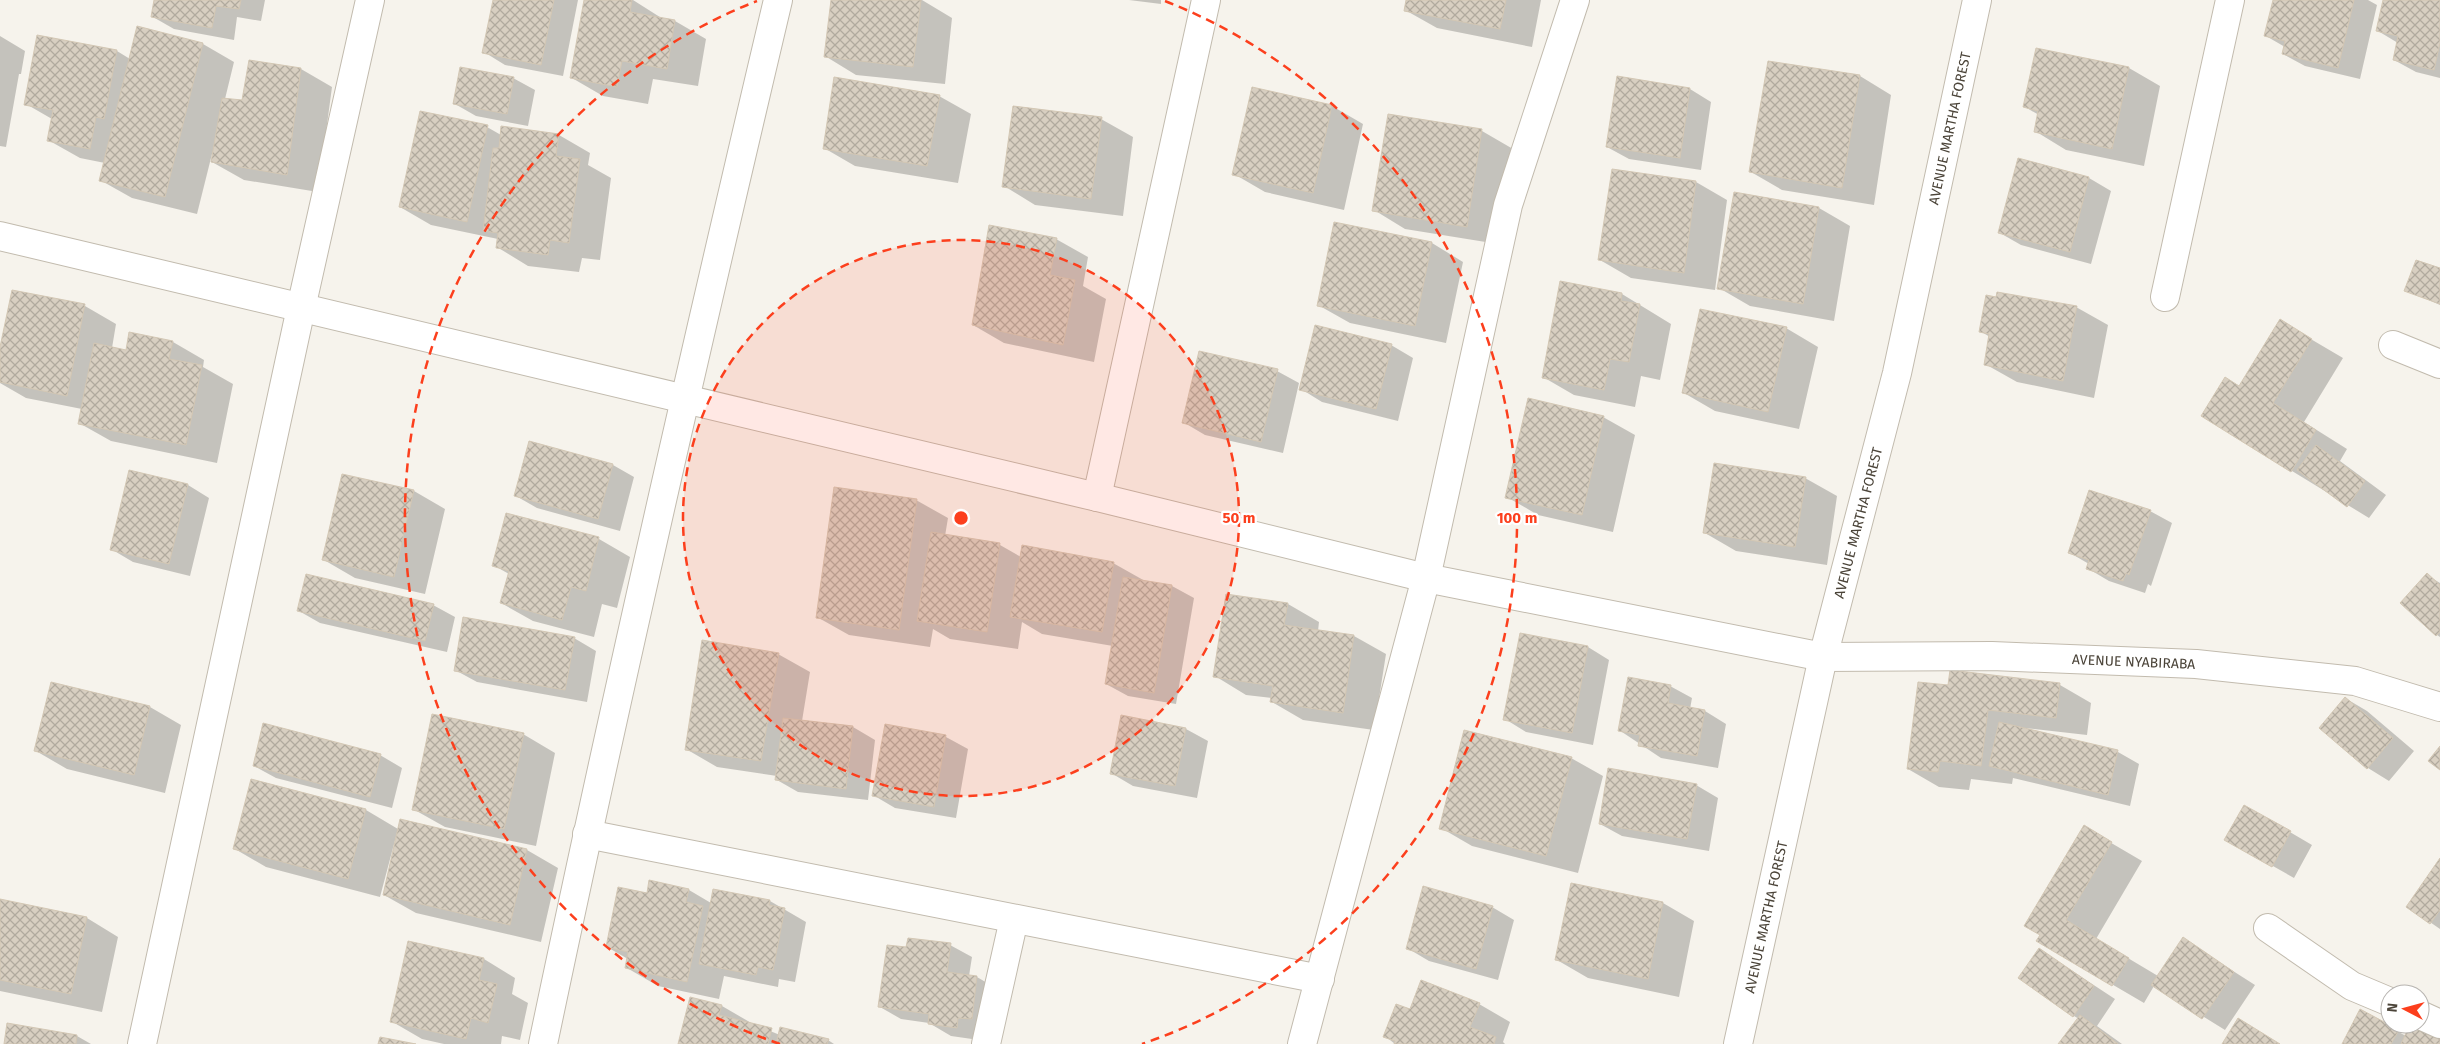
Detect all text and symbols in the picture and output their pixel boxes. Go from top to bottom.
street label: AVENUE MARTHA FOREST [1925,50,1975,206]
street label: AVENUE MARTHA FOREST [1831,445,1887,600]
centre of rings [952,509,970,527]
text: 50 m [1222,509,1256,527]
text: 100 m [1497,509,1537,527]
street label: AVENUE NYABIRABA [2072,651,2196,673]
street label: AVENUE MARTHA FOREST [1741,839,1792,995]
north arrow [2380,984,2430,1034]
text: N [2384,1002,2402,1013]

